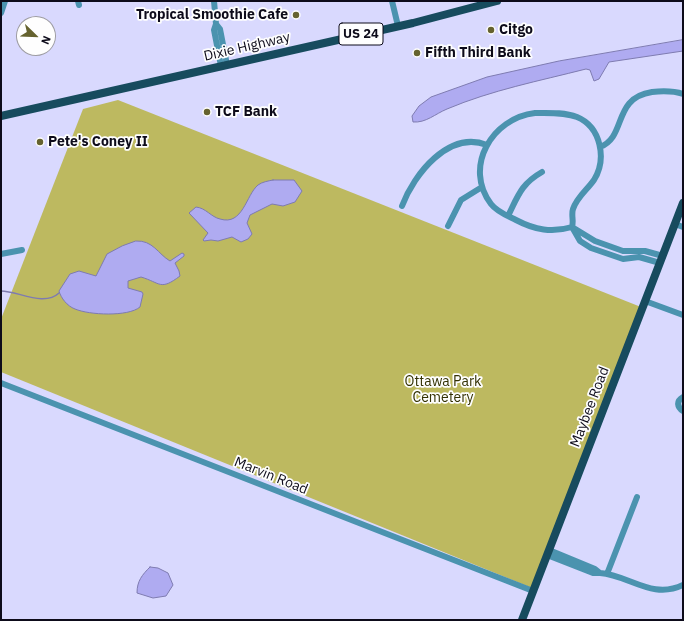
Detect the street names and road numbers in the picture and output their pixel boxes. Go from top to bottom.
road number: US 24 [339,23,383,45]
street label: Dixie Highway [202,29,292,65]
street label: Maybee Road [567,364,613,450]
street label: Marvin Road [232,454,310,498]

